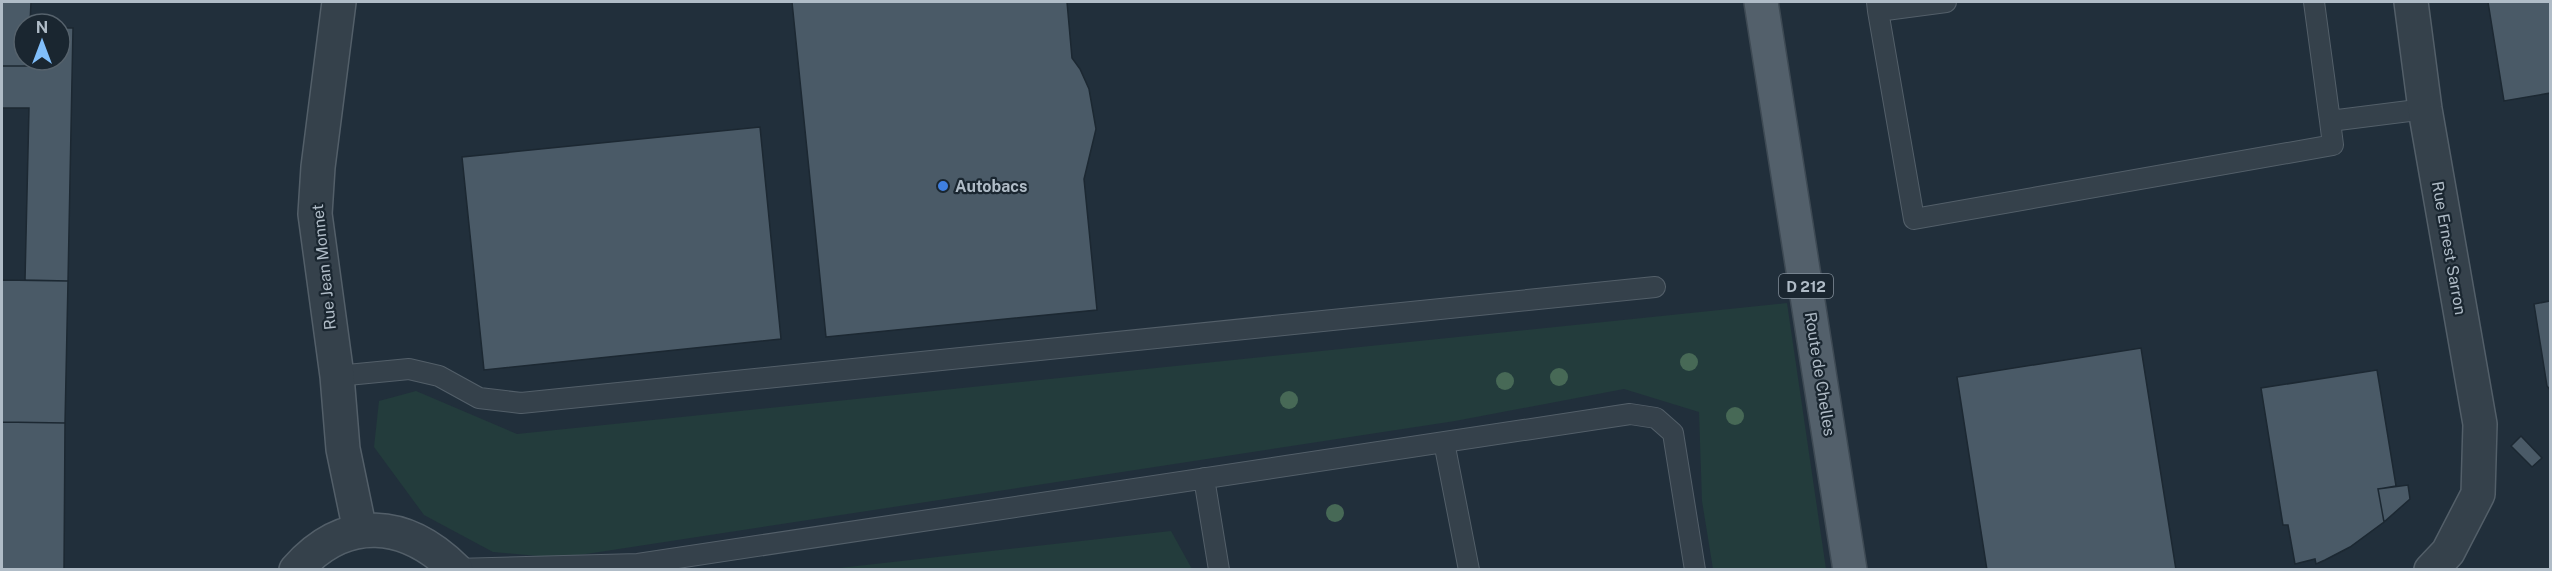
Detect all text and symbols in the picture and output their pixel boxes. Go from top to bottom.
north arrow [12,12,72,72]
text: N [36,18,48,37]
place label: Autobacs [955,177,1027,196]
marker: Autobacs [936,179,950,193]
street label: Rue Ernest Sarron [2428,180,2470,316]
street label: Rue Jean Monnet [308,203,340,331]
road number: D 212 [1779,274,1833,298]
street label: Route de Chelles [1801,311,1839,437]

